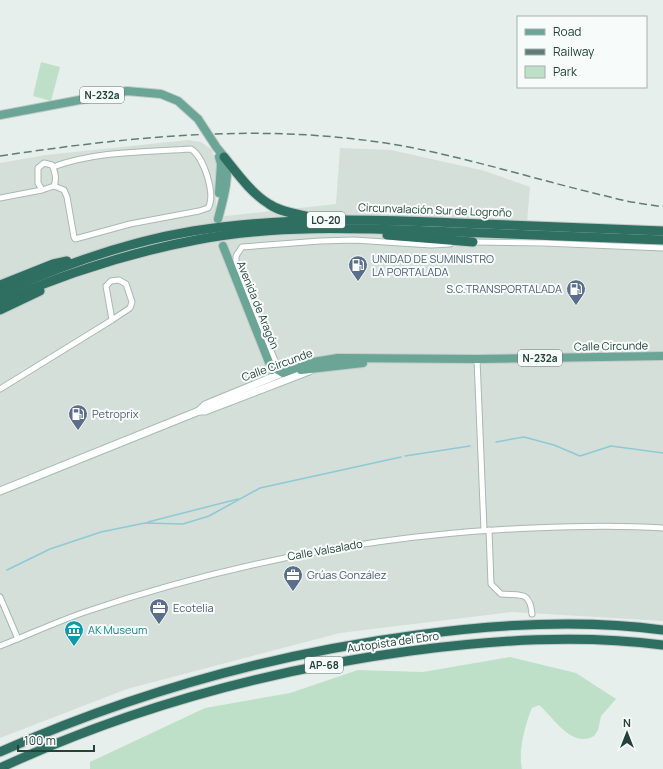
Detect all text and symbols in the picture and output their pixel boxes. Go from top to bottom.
legend [517,16,647,88]
text: Road [553,23,581,40]
text: Railway [553,43,595,60]
text: Park [553,63,578,80]
road number: N-232a [80,87,124,103]
street label: Circunvalación Sur de Logroño [358,199,513,220]
road number: LO-20 [307,212,345,228]
place label: UNIDAD DE SUMINISTRO LA PORTALADA [372,251,494,279]
fuel station icon: UNIDAD DE SUMINISTRO LA PORTALADA [347,254,369,282]
street label: Avenida de Aragón [234,259,283,351]
fuel station icon: S.C.TRANSPORTALADA [565,278,587,306]
place label: S.C.TRANSPORTALADA [446,281,562,296]
street label: Calle Circunde [574,337,649,354]
street label: Calle Circunde [239,345,315,384]
road number: N-232a [518,350,562,366]
fuel station icon: Petroprix [67,403,89,431]
place label: Petroprix [92,406,139,421]
street label: Calle Valsalado [286,535,364,564]
office icon: Grúas González [282,564,304,592]
place label: Grúas González [307,567,387,582]
office icon: Ecotelia [148,597,170,625]
place label: Ecotelia [173,600,214,615]
museum icon: AK Museum [63,619,85,647]
place label: AK Museum [88,622,147,637]
street label: Autopista del Ebro [346,628,440,655]
road number: AP-68 [305,657,343,673]
north arrow [607,713,647,753]
text: N [623,715,631,730]
scale bar [18,727,94,753]
text: 100 m [24,732,56,749]

